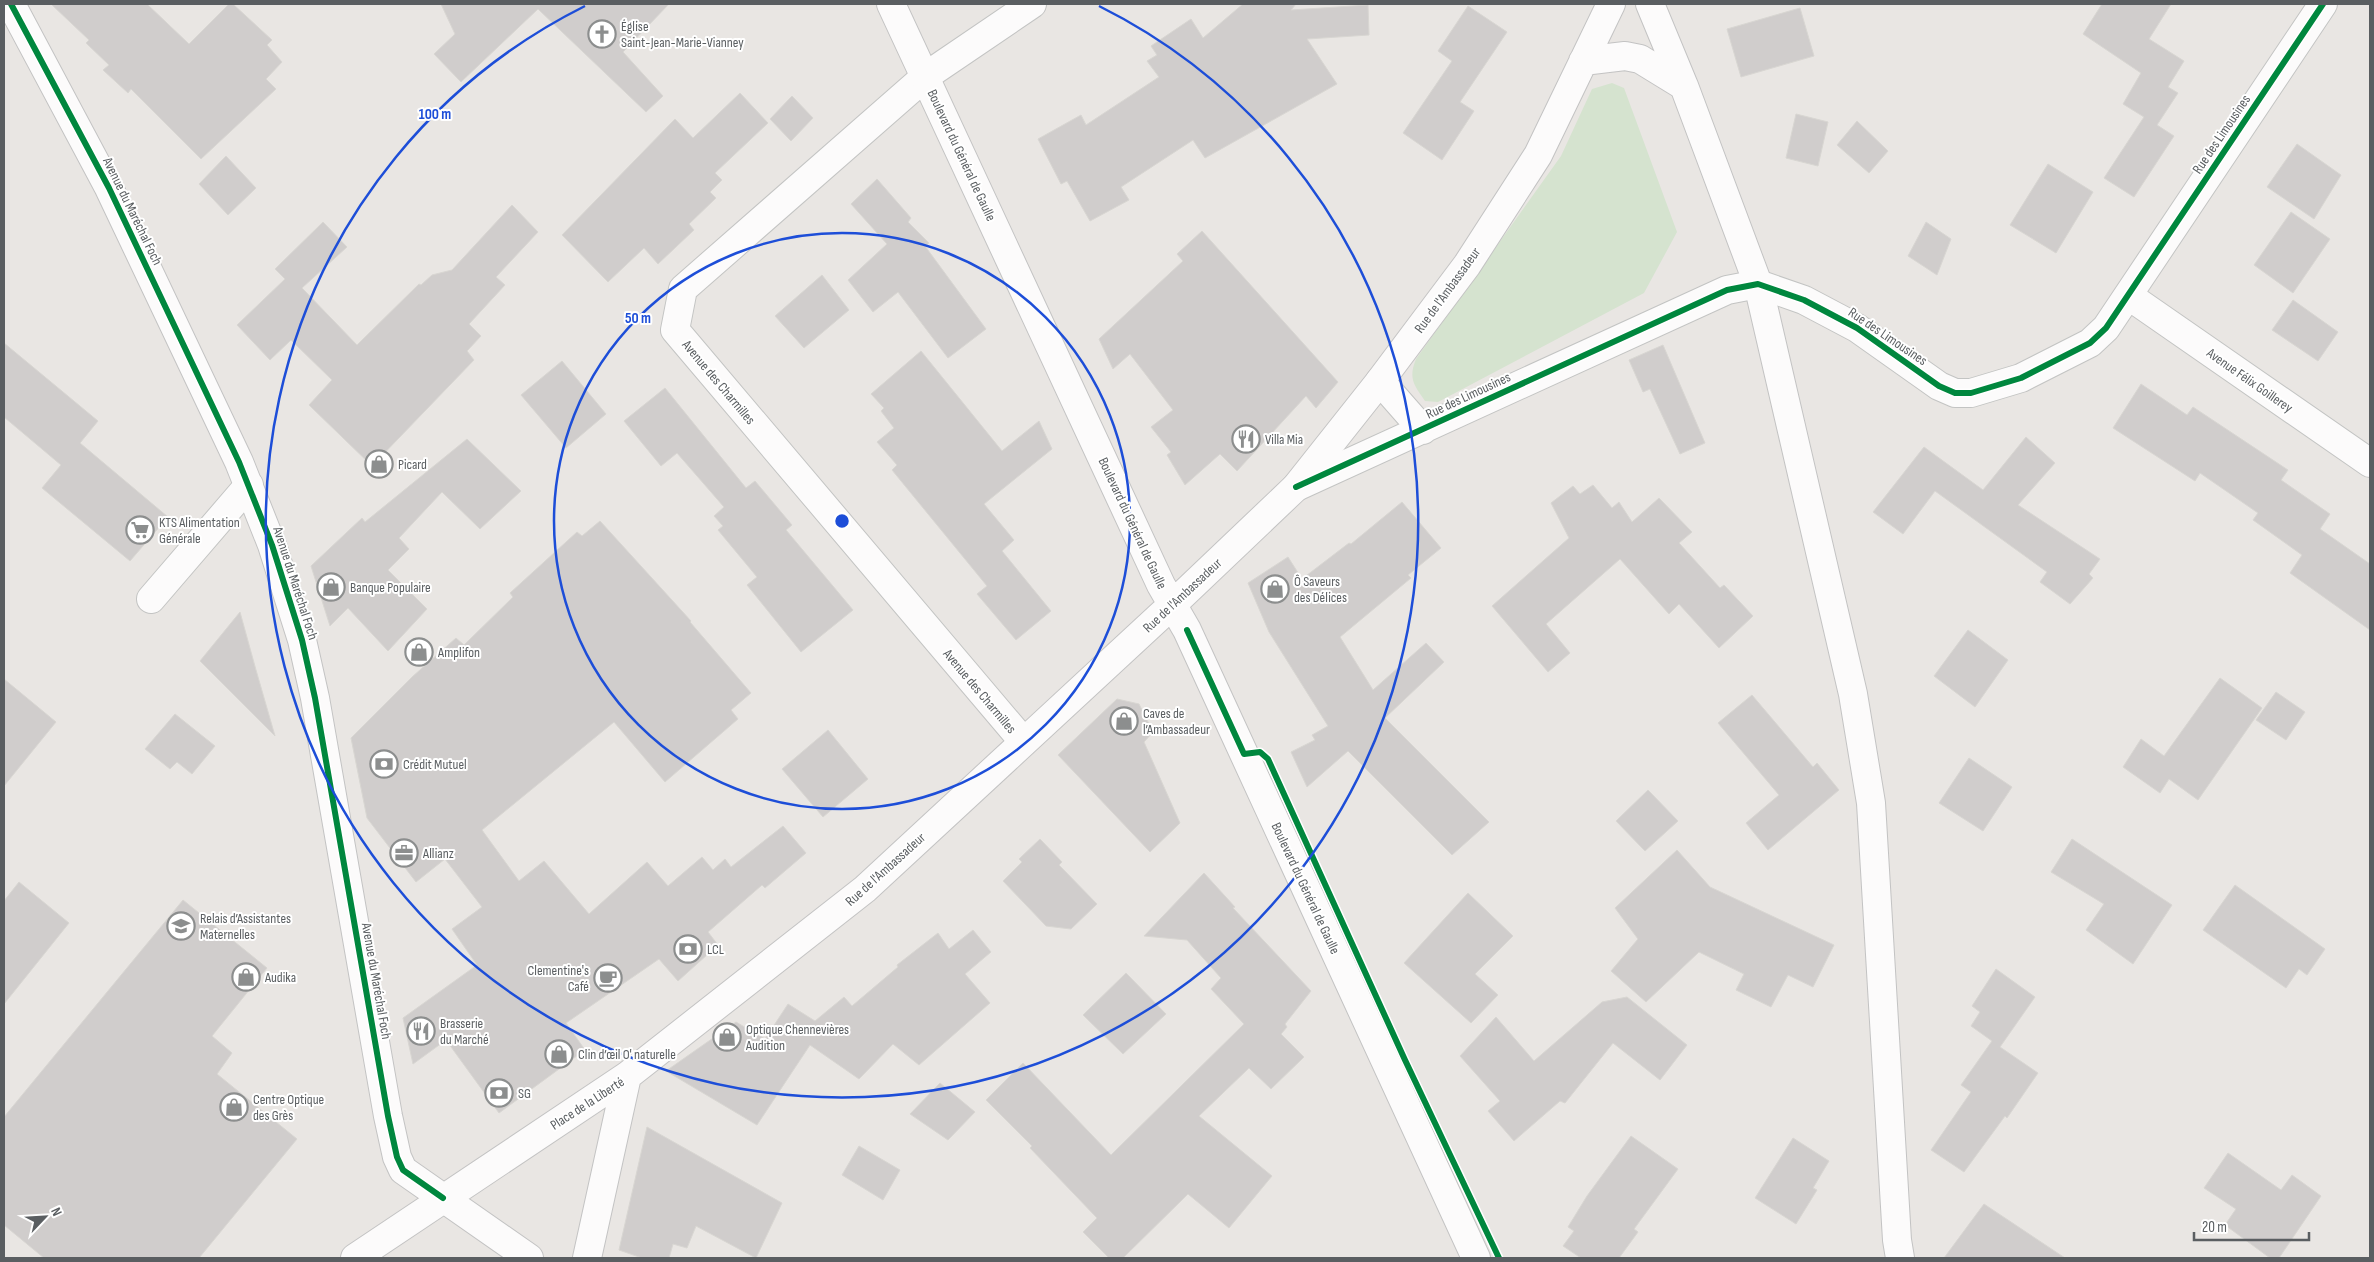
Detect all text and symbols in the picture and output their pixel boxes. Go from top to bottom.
place label: Église Saint-Jean-Marie-Vianney [621,18,744,51]
church icon: Église Saint-Jean-Marie-Vianney [587,19,617,49]
street label: Boulevard du Général de Gaulle [924,87,1000,224]
street label: Rue des Limousines [2189,92,2254,177]
text: 100 m [419,105,451,124]
street label: Avenue du Maréchal Foch [99,154,166,268]
street label: Rue de l'Ambassadeur [1411,244,1484,336]
street label: Rue des Limousines [1845,304,1930,369]
text: 50 m [625,309,651,328]
street label: Avenue des Charmilles [678,336,759,428]
street label: Avenue Félix Goillerey [2203,344,2297,417]
street label: Rue des Limousines [1423,368,1513,423]
restaurant icon: Villa Mia [1231,424,1261,454]
place label: Villa Mia [1265,431,1303,448]
shop icon: Picard [364,449,394,479]
street label: Boulevard du Général de Gaulle [1095,455,1171,592]
place label: Picard [398,456,427,473]
centre of rings [833,512,851,530]
place label: KTS Alimentation Générale [159,514,240,547]
supermarket icon: KTS Alimentation Générale [125,515,155,545]
street label: Avenue du Maréchal Foch [269,524,322,642]
street label: Rue de l'Ambassadeur [1139,554,1225,636]
shop icon: Banque Populaire [316,572,346,602]
place label: Ô Saveurs des Délices [1294,573,1347,606]
shop icon: Ô Saveurs des Délices [1260,574,1290,604]
place label: Banque Populaire [350,579,431,596]
shop icon: Amplifon [404,637,434,667]
place label: Amplifon [437,644,480,661]
street label: Avenue des Charmilles [939,645,1020,737]
place label: Caves de l’Ambassadeur [1143,705,1210,738]
shop icon: Caves de l’Ambassadeur [1109,706,1139,736]
bank icon: Crédit Mutuel [369,749,399,779]
place label: Crédit Mutuel [403,756,467,773]
street label: Boulevard du Général de Gaulle [1268,820,1344,957]
street label: Rue de l'Ambassadeur [842,829,929,910]
office icon: Allianz [389,838,419,868]
place label: Allianz [422,845,454,862]
place label: Relais d’Assistantes Maternelles [200,910,291,943]
school or university icon: Relais d’Assistantes Maternelles [166,911,196,941]
street label: Avenue du Maréchal Foch [358,921,395,1041]
bank icon: LCL [673,934,703,964]
place label: LCL [707,941,724,958]
shop icon: Audika [231,962,261,992]
place label: Clementine's Café [528,962,589,995]
cafe icon: Clementine's Café [593,963,623,993]
place label: Audika [264,969,296,986]
place label: Brasserie du Marché [440,1015,489,1048]
restaurant icon: Brasserie du Marché [406,1016,436,1046]
place label: Optique Chennevières Audition [745,1021,849,1054]
shop icon: Optique Chennevières Audition [712,1022,742,1052]
shop icon: Clin d’œil O' naturelle [544,1039,574,1069]
place label: Clin d’œil O' naturelle [578,1046,676,1063]
street label: Place de la Liberté [547,1073,627,1134]
bank icon: SG [484,1078,514,1108]
place label: SG [518,1085,531,1102]
place label: Centre Optique des Grès [253,1091,324,1124]
shop icon: Centre Optique des Grès [219,1092,249,1122]
north arrow [20,1192,70,1242]
text: N [47,1205,66,1219]
scale bar [2194,1210,2309,1242]
text: 20 m [2202,1218,2227,1237]

